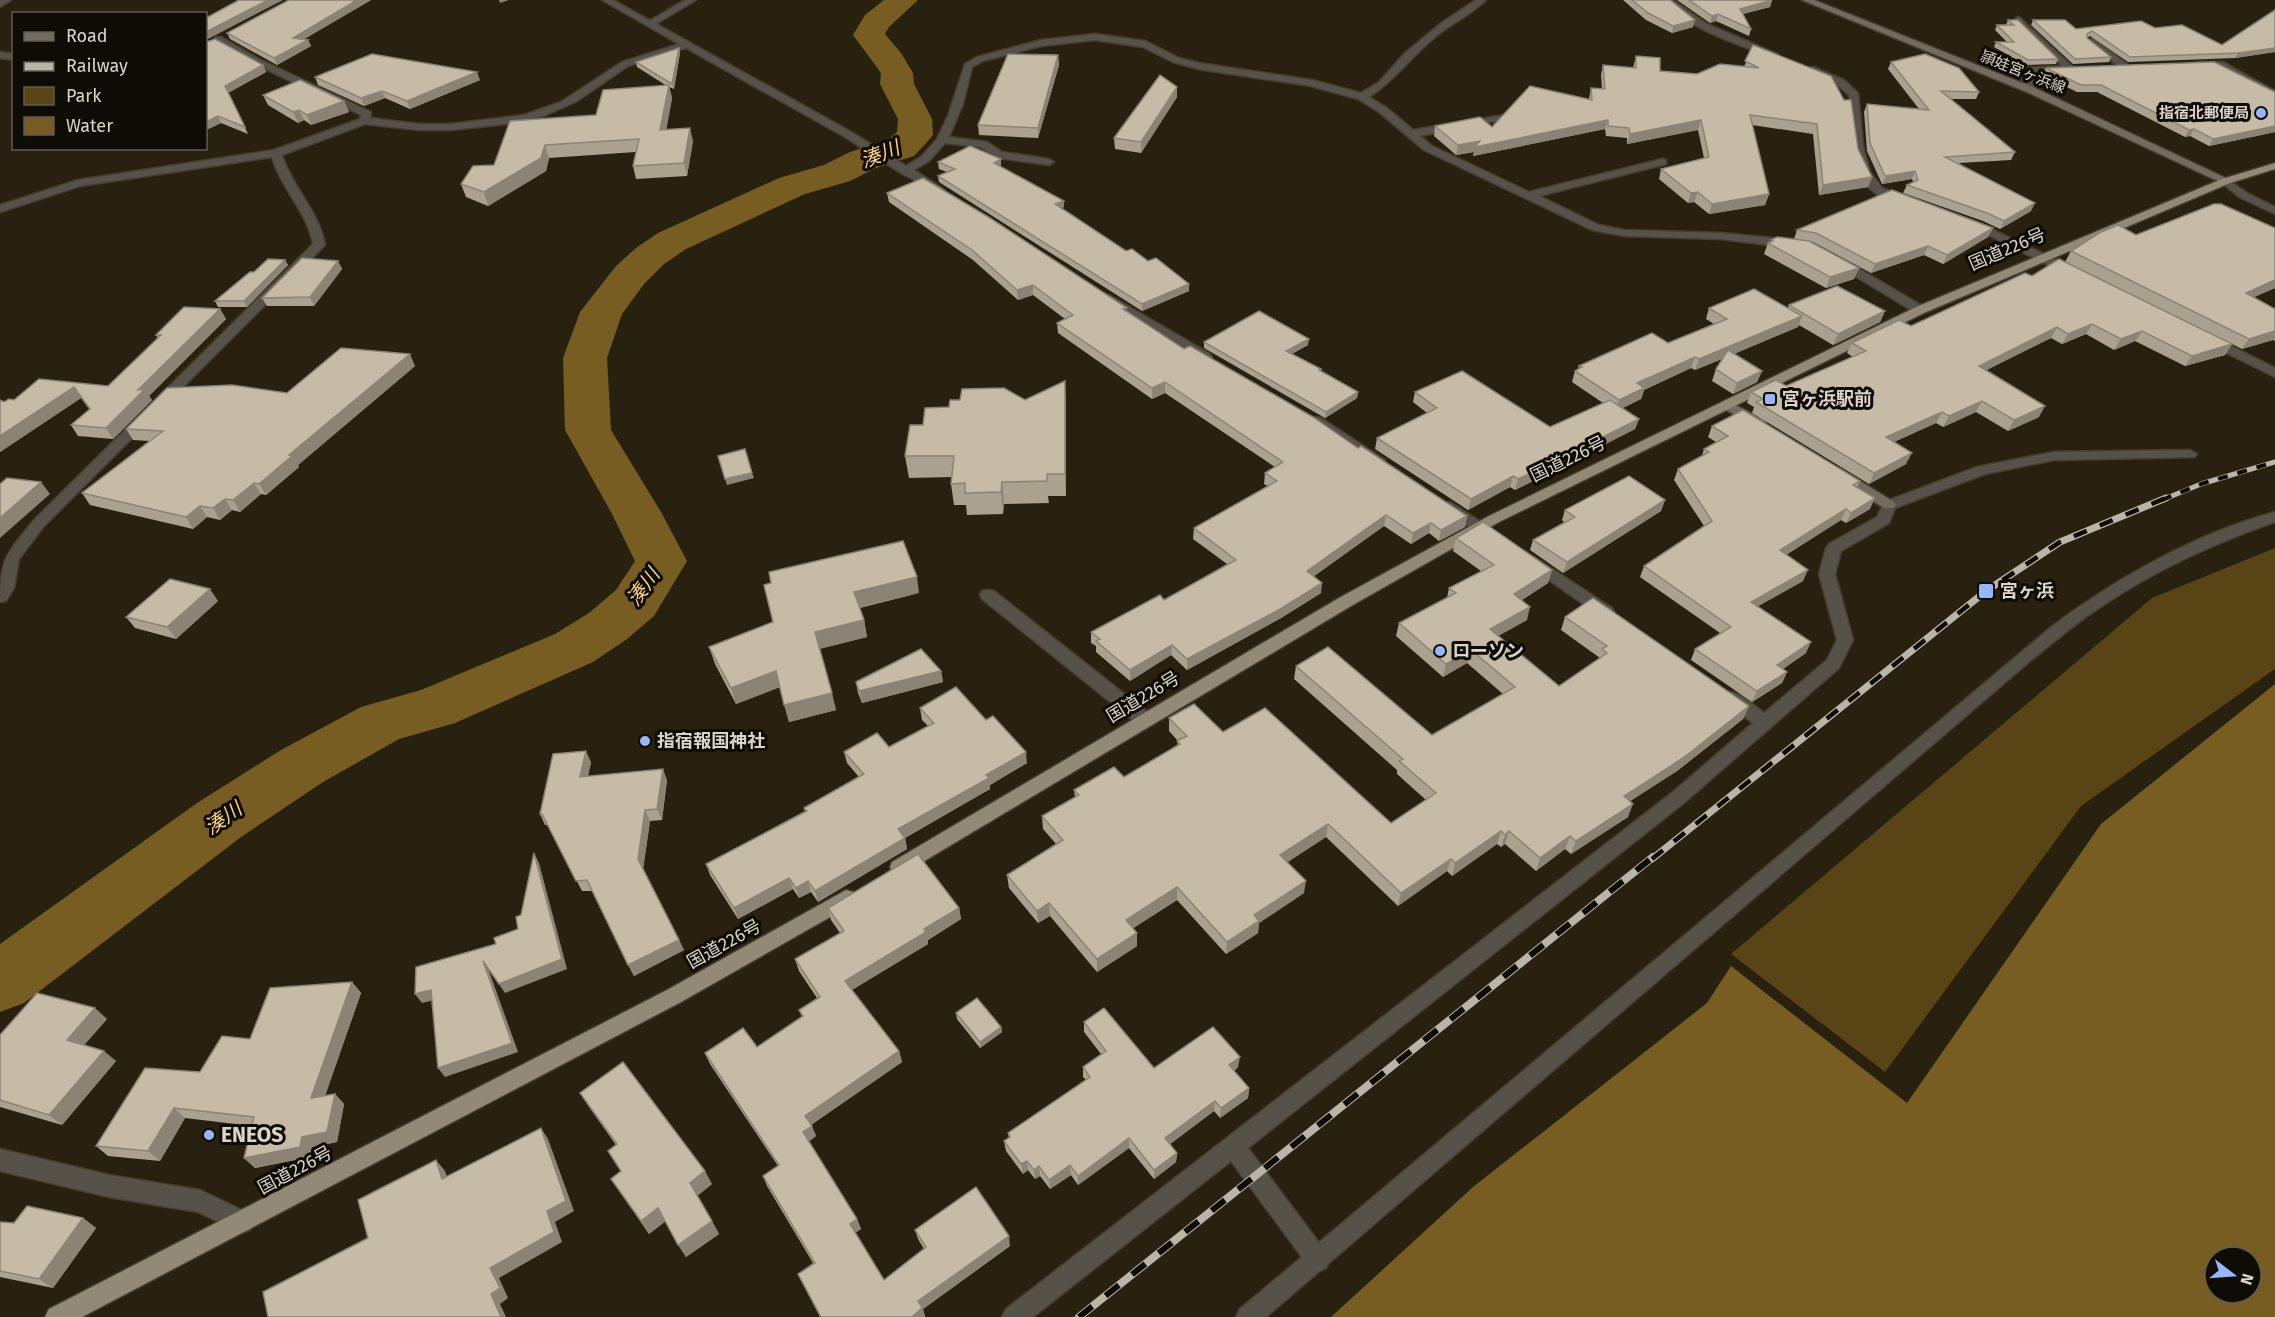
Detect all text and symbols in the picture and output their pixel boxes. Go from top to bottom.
legend [12,12,207,150]
text: Road [66,25,108,47]
street label: 頴娃宮ヶ浜線 [1978,47,2068,97]
text: Railway [66,55,128,77]
text: Park [66,85,102,107]
place label: 指宿北郵便局 [2159,104,2249,122]
marker: 指宿北郵便局 [2254,106,2268,120]
text: Water [66,115,113,137]
water label: 湊川 [857,135,905,173]
street label: 国道226号 [1965,223,2049,275]
place label: 宮ヶ浜駅前 [1782,388,1872,410]
marker: 宮ヶ浜駅前 [1763,392,1777,406]
street label: 国道226号 [1527,431,1609,487]
water label: 湊川 [622,562,666,610]
place label: 宮ヶ浜 [2000,580,2054,602]
marker: 宮ヶ浜 [1977,582,1995,600]
place label: ローソン [1452,640,1524,662]
marker: ローソン [1433,644,1447,658]
street label: 国道226号 [1102,667,1184,727]
place label: 指宿報国神社 [657,730,765,752]
marker: 指宿報国神社 [638,734,652,748]
water label: 湊川 [200,796,248,839]
street label: 国道226号 [683,915,765,973]
place label: ENEOS [221,1122,283,1148]
marker: ENEOS [202,1128,216,1142]
street label: 国道226号 [254,1141,336,1199]
north arrow [2203,1245,2263,1305]
text: N [2236,1271,2258,1287]

